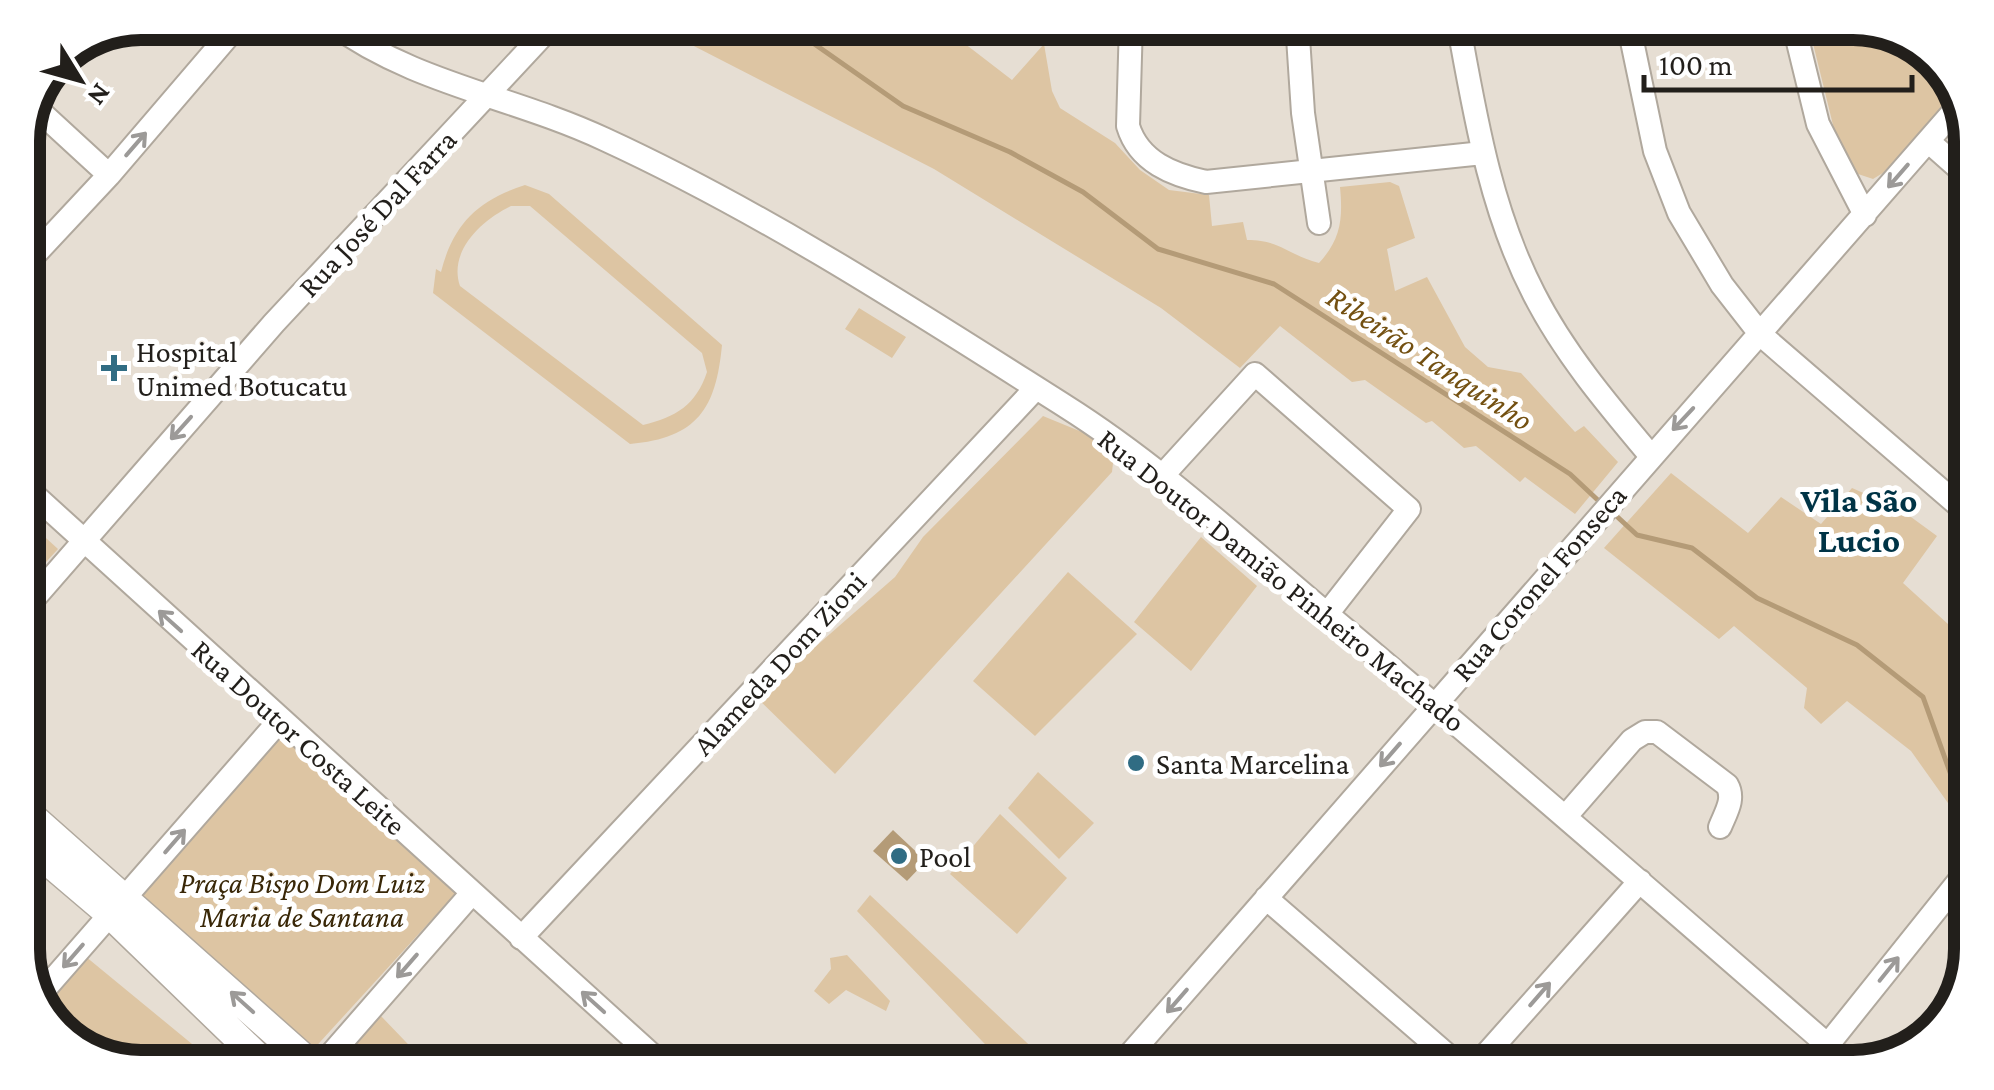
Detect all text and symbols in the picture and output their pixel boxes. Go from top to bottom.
north arrow [30,30,130,130]
scale bar [1644,30,1912,92]
text: 100 m [1659,48,1733,81]
text: N [81,78,118,112]
street label: Rua José Dal Farra [291,123,463,303]
one-way arrow [125,132,148,157]
one-way arrow [1887,163,1910,188]
water label: Ribeirão Tanquinho [1320,278,1540,438]
place label: Hospital Unimed Botucatu [136,335,348,402]
marker: Hospital Unimed Botucatu [101,355,127,381]
one-way arrow [1671,407,1695,431]
one-way arrow [169,415,192,440]
street label: Rua Doutor Damião Pinheiro Machado [1092,422,1472,738]
street label: Rua Coronel Fonseca [1445,478,1633,687]
district label: Vila São Lucio [1799,481,1918,560]
street label: Alameda Dom Zioni [686,564,872,761]
one-way arrow [157,609,183,633]
street label: Rua Doutor Costa Leite [185,632,413,842]
one-way arrow [1378,742,1401,767]
place label: Santa Marcelina [1156,747,1349,780]
marker: Santa Marcelina [1125,752,1147,774]
one-way arrow [163,829,186,854]
place label: Pool [919,840,971,873]
marker: Pool [888,845,910,867]
park label: Praça Bispo Dom Luiz Maria de Santana [179,866,425,933]
one-way arrow [63,942,85,968]
one-way arrow [397,953,419,979]
one-way arrow [1878,957,1900,983]
one-way arrow [1528,982,1550,1008]
one-way arrow [1166,988,1189,1013]
one-way arrow [230,991,255,1014]
one-way arrow [581,991,606,1014]

